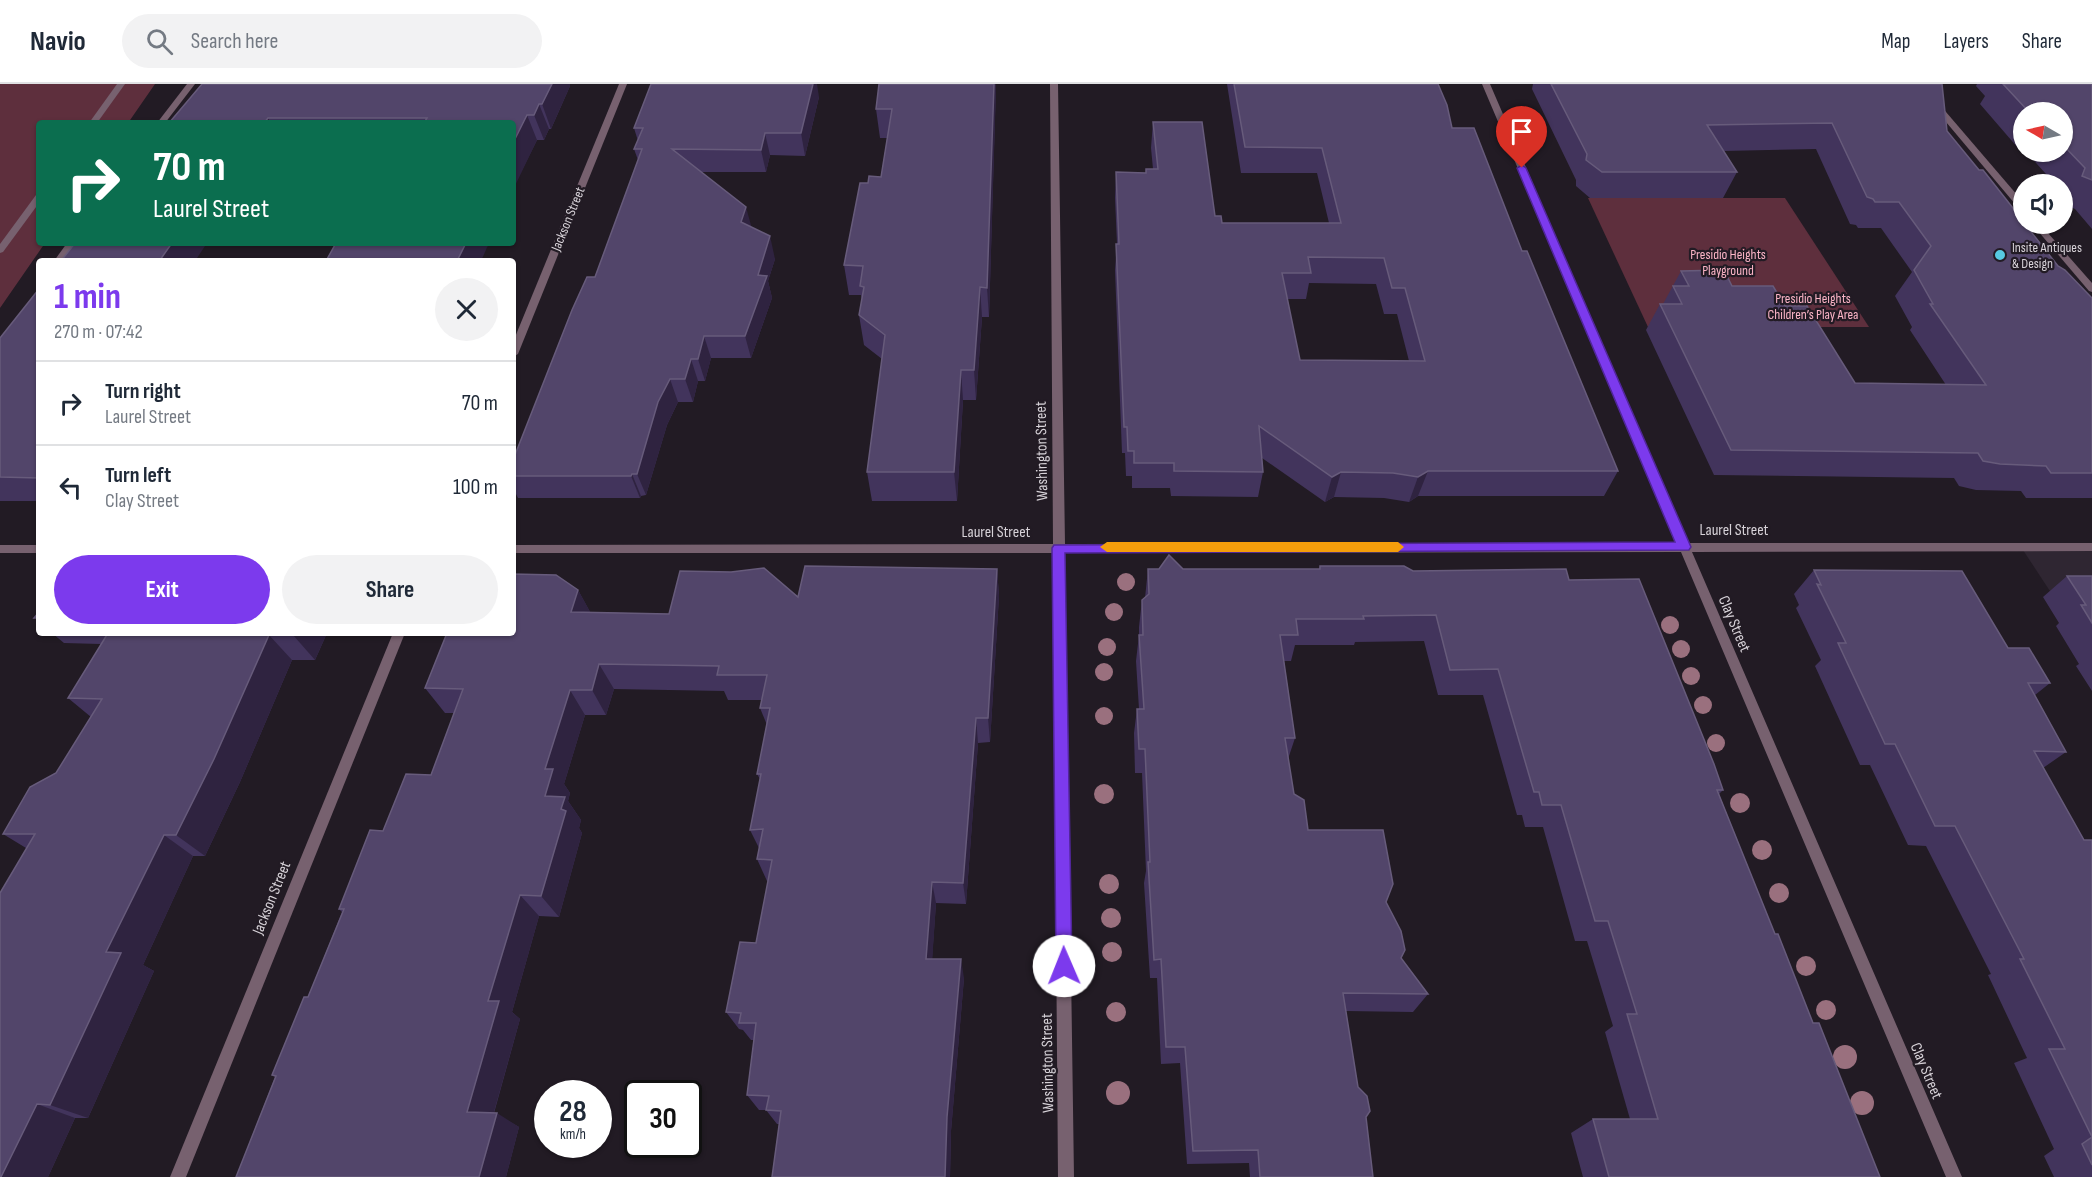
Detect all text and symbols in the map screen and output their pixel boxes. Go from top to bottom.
search box [122,14,542,68]
text: Navio [30,25,86,58]
icon: search [143,25,176,58]
text: Search here [191,28,278,55]
text: Map [1881,29,1910,54]
text: Layers [1943,29,1989,54]
text: Share [2022,29,2062,54]
north arrow [2013,102,2073,162]
map controls [2013,102,2073,234]
pin [1496,106,1547,168]
icon: arrive [1505,115,1538,148]
text: 70 m [153,142,226,193]
icon: right [54,144,132,222]
button: sound [2013,174,2073,234]
street label: Jackson Street [547,184,589,254]
text: Laurel Street [153,193,269,225]
place label: Insite Antiques & Design [2012,239,2082,272]
park label: Presidio Heights Playground [1690,246,1766,279]
marker: Insite Antiques & Design [1993,248,2007,262]
text: 1 min [54,276,121,319]
button: close [435,278,498,341]
park label: Presidio Heights Children’s Play Area [1768,290,1858,323]
text: 270 m · 07:42 [54,320,143,344]
text: Turn right [105,378,181,405]
icon: right [54,387,87,420]
text: 70 m [462,390,498,417]
street label: Washington Street [1032,401,1052,501]
text: Laurel Street [105,405,191,429]
text: Turn left [105,462,171,489]
icon: left [54,471,87,504]
text: 100 m [453,474,498,501]
text: Clay Street [105,489,179,513]
street label: Laurel Street [1700,521,1769,540]
street label: Laurel Street [962,523,1031,542]
button: Exit [54,555,270,624]
button: Share [282,555,498,624]
street label: Clay Street [1714,593,1754,655]
street label: Jackson Street [248,859,295,938]
position arrow [1032,934,1096,998]
street label: Washington Street [1038,1013,1058,1113]
street label: Clay Street [1906,1040,1946,1102]
speed limit sign: 30 [624,1080,702,1158]
text: 28 [559,1094,587,1130]
text: km/h [560,1125,586,1144]

